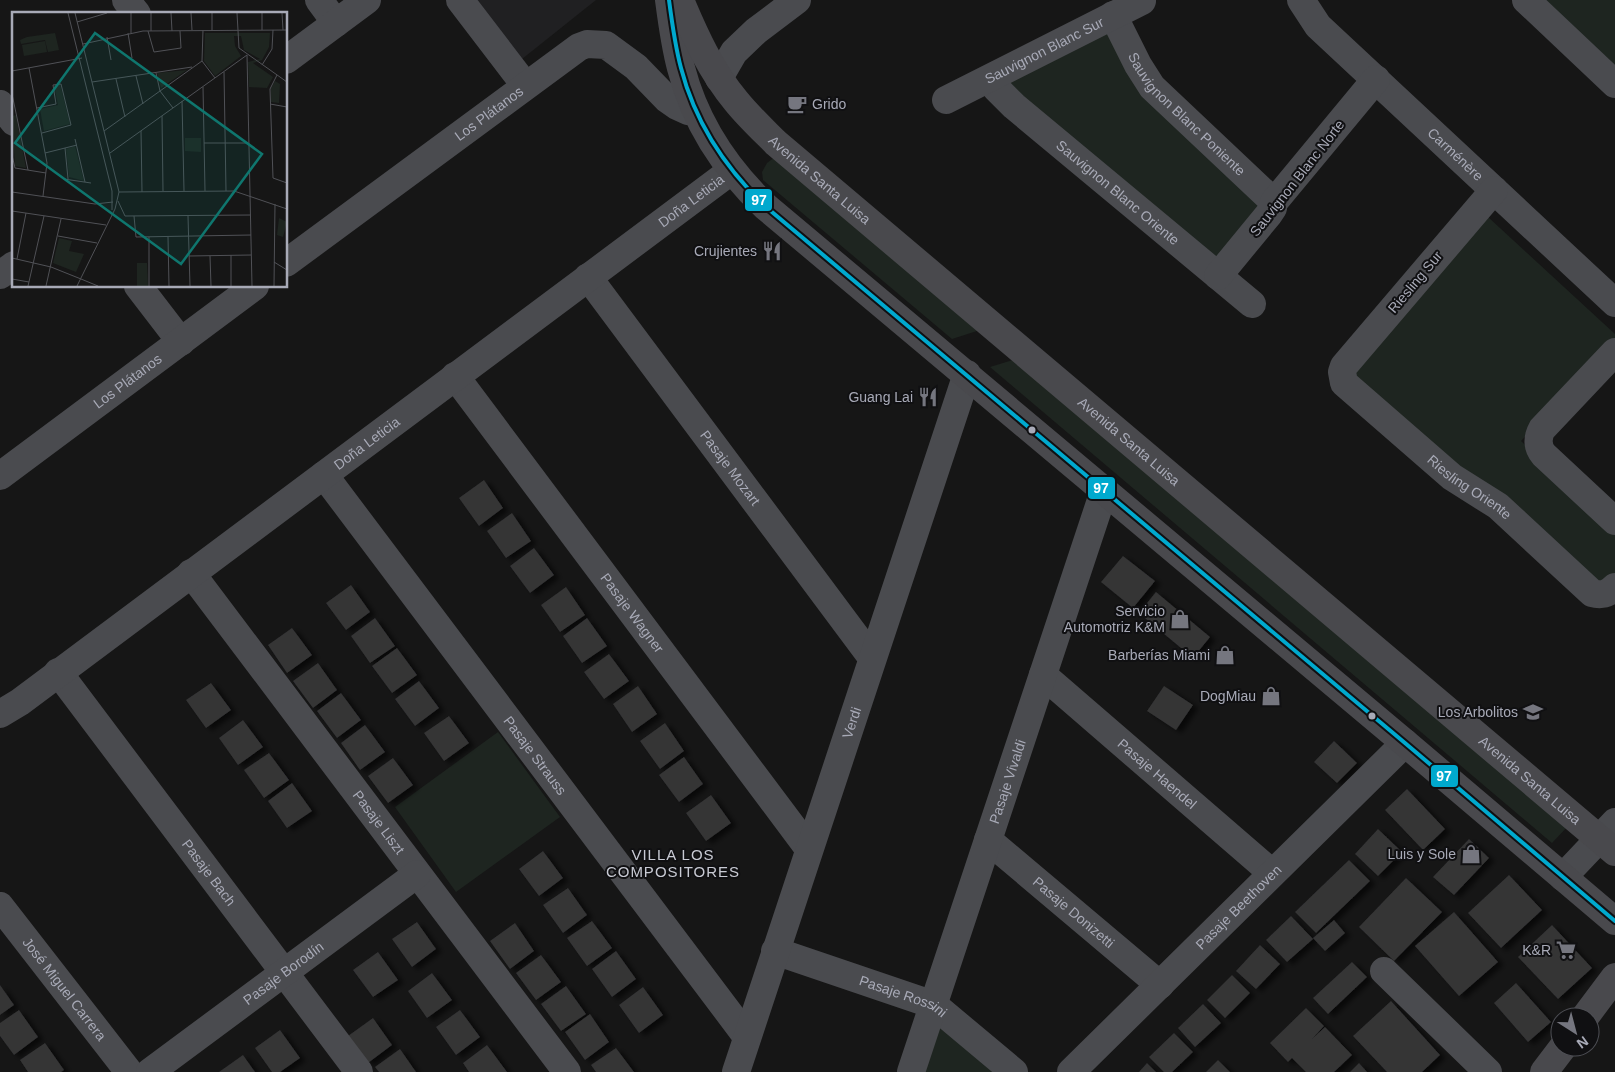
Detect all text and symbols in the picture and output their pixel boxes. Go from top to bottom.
inset map [12,12,288,288]
street label: Sauvignon Blanc Sur [982,14,1107,87]
street label: Sauvignon Blanc Poniente [1125,50,1249,179]
street label: Los Plátanos [451,83,526,144]
cafe icon: Grido [786,93,808,115]
place label: Grido [812,96,846,112]
street label: Sauvignon Blanc Norte [1247,116,1348,239]
street label: Carménère [1424,124,1487,184]
street label: Avenida Santa Luisa [765,132,874,227]
street label: Sauvignon Blanc Oriente [1053,137,1183,248]
street label: Doña Leticia [655,171,727,230]
line badge: 97 [744,188,773,212]
text: 97 [751,192,767,208]
restaurant icon: Crujientes [761,240,783,262]
place label: Crujientes [694,243,757,259]
street label: Riesling Sur [1385,248,1446,316]
street label: Los Plátanos [90,350,165,412]
restaurant icon: Guang Lai [917,386,939,408]
place label: Guang Lai [848,389,913,405]
street label: Avenida Santa Luisa [1075,394,1183,489]
street label: Doña Leticia [331,413,403,473]
unlabelled marker [1027,425,1037,435]
street label: Pasaje Mozart [697,427,763,509]
street label: Riesling Oriente [1424,451,1515,523]
line badge: 97 [1087,476,1116,500]
text: 97 [1093,480,1109,496]
street label: Pasaje Wagner [597,570,668,656]
place label: Servicio Automotriz K&M [1064,603,1165,635]
shop icon: Servicio Automotriz K&M [1169,608,1191,630]
shop icon: Barberías Miami [1214,644,1236,666]
place label: Barberías Miami [1108,647,1210,663]
shop icon: DogMiau [1260,685,1282,707]
place label: DogMiau [1200,688,1256,704]
school or university icon: Los Arbolitos [1522,701,1544,723]
place label: Los Arbolitos [1438,704,1518,720]
street label: Verdi [839,705,864,740]
unlabelled marker [1367,711,1377,721]
street label: Pasaje Strauss [500,713,570,798]
street label: Avenida Santa Luisa [1476,733,1584,828]
street label: Pasaje Haendel [1115,735,1200,812]
street label: Pasaje Vivaldi [986,737,1029,826]
line badge: 97 [1430,764,1459,788]
text: 97 [1436,768,1452,784]
street label: Pasaje Liszt [350,787,408,857]
street label: Pasaje Bach [179,836,239,909]
shop icon: Luis y Sole [1460,843,1482,865]
district label: VILLA LOS COMPOSITORES [606,846,740,880]
place label: Luis y Sole [1388,846,1456,862]
street label: Pasaje Beethoven [1192,861,1285,953]
street label: Pasaje Donizetti [1030,873,1118,951]
street label: José Miguel Carrera [19,934,110,1044]
street label: Pasaje Borodín [240,938,327,1008]
supermarket icon: K&R [1555,939,1577,961]
place label: K&R [1522,942,1551,958]
street label: Pasaje Rossini [857,972,950,1020]
north arrow [1550,1007,1600,1057]
text: N [1574,1033,1591,1052]

